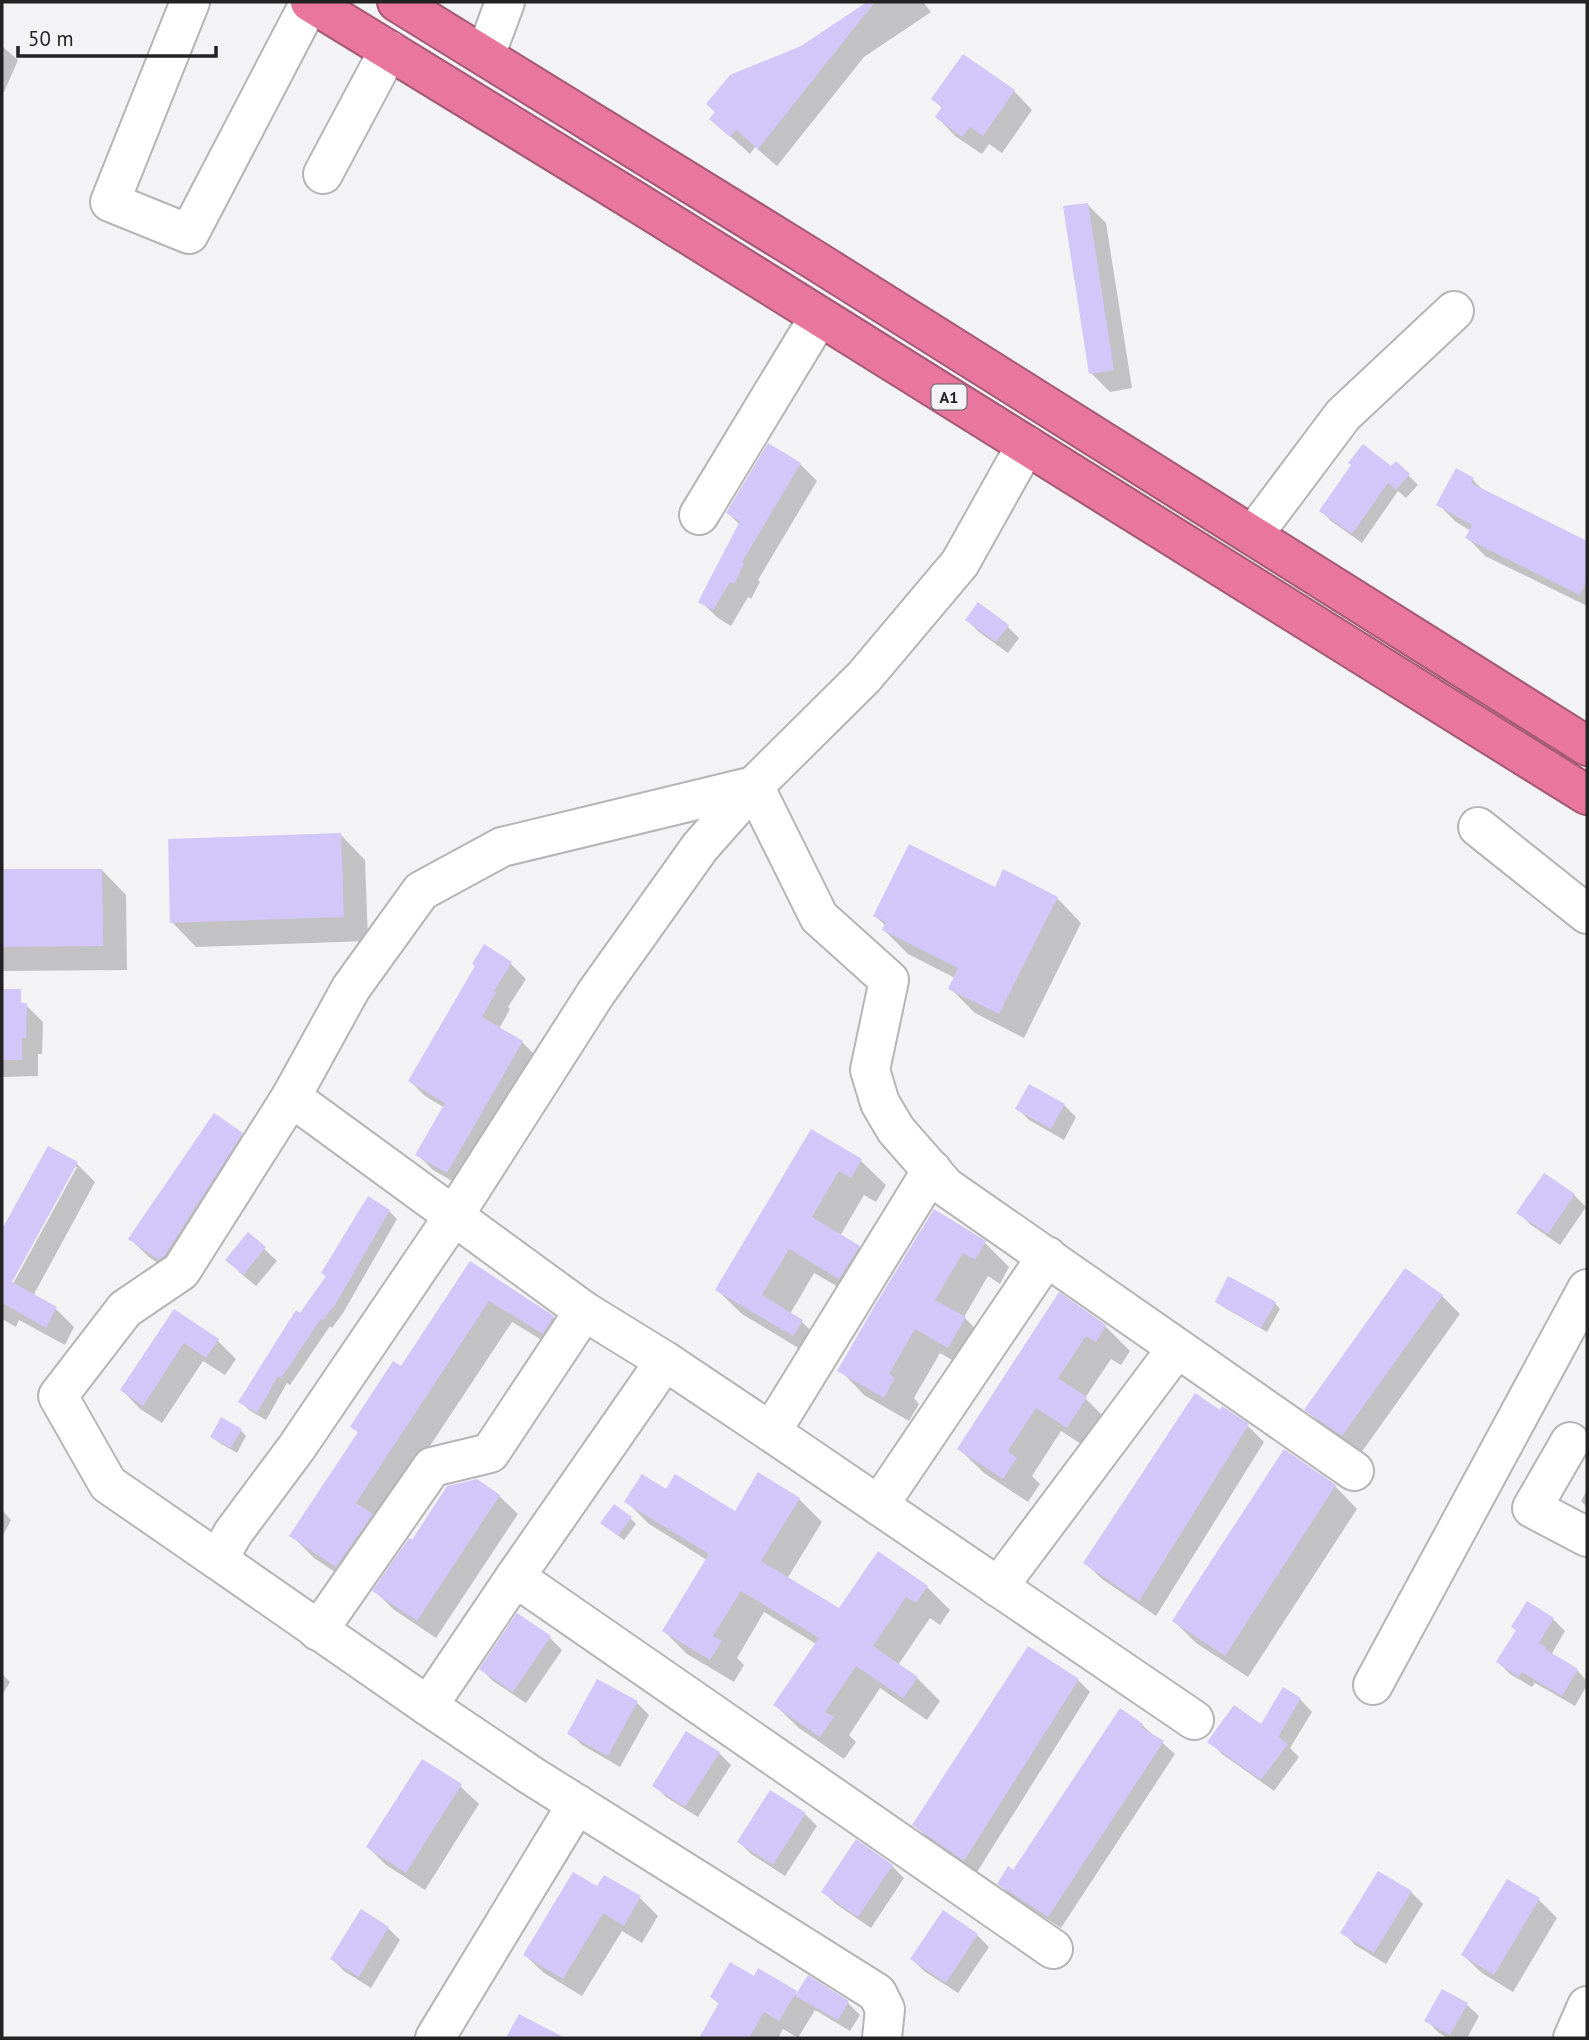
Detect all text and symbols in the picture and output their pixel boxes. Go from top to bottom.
scale bar [18,14,215,58]
text: 50 m [28,25,74,52]
road number: A1 [932,384,967,410]

